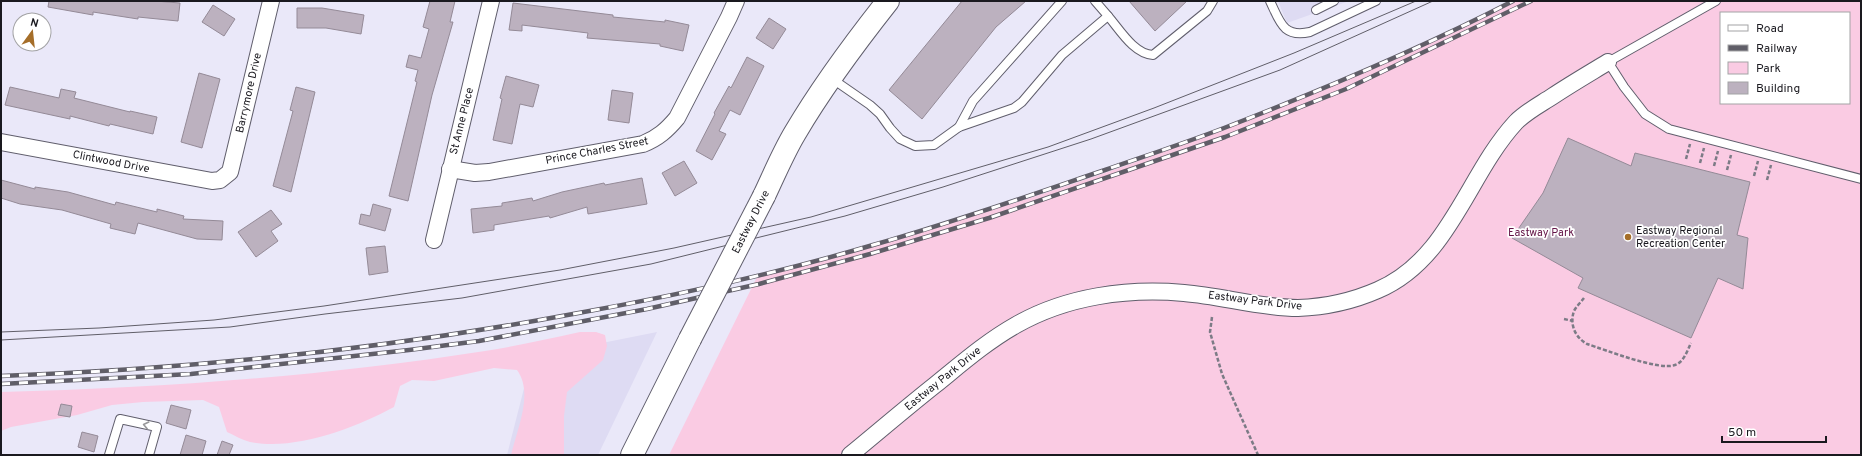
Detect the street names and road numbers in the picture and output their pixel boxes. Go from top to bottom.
street label: Barrymore Drive [233,51,265,134]
street label: St Anne Place [447,86,477,156]
street label: Prince Charles Street [544,134,650,168]
street label: Clintwood Drive [71,148,151,176]
street label: Eastway Drive [729,188,773,256]
street label: Eastway Park Drive [1207,288,1303,314]
street label: Eastway Park Drive [902,344,984,414]

